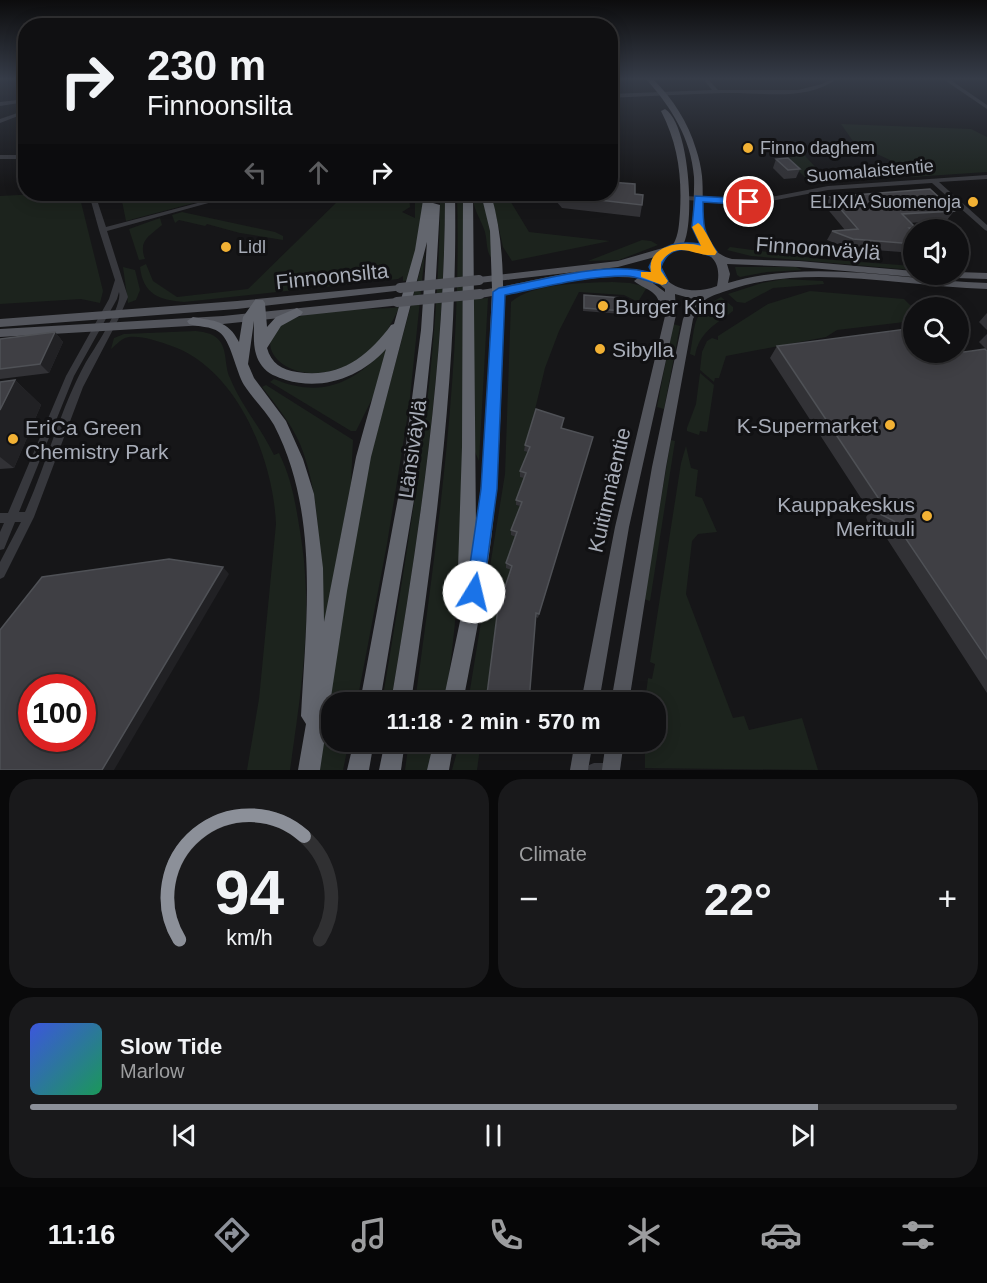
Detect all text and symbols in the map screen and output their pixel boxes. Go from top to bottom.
icon: right [48,42,126,120]
text: 230 m [147,42,266,89]
text: Finnoonsilta [147,91,293,121]
place label: Finno daghem [760,138,875,158]
marker: Finno daghem [741,141,755,155]
street label: Suomalaistentie [805,155,935,187]
icon: left [239,156,272,189]
icon: ahead [302,156,335,189]
icon: right [365,156,398,189]
pin [723,176,774,227]
icon: arrive [732,185,765,218]
place label: ELIXIA Suomenoja [810,192,962,212]
marker: ELIXIA Suomenoja [966,195,980,209]
map controls [903,219,969,363]
button: sound [903,219,969,285]
street label: Finnoonväylä [755,232,881,264]
place label: Lidl [238,237,266,257]
marker: Lidl [219,240,233,254]
street label: Finnoonsilta [274,259,390,293]
place label: Burger King [615,295,726,318]
button: search [903,297,969,363]
marker: Burger King [596,299,610,313]
place label: Sibylla [612,338,674,361]
marker: Sibylla [593,342,607,356]
street label: Länsiväylä [394,398,430,500]
place label: K-Supermarket [737,414,878,437]
place label: EriCa Green Chemistry Park [25,416,169,463]
marker: K-Supermarket [883,418,897,432]
street label: Kuitinmäentie [583,425,635,555]
marker: EriCa Green Chemistry Park [6,432,20,446]
place label: Kauppakeskus Merituuli [777,493,915,540]
marker: Kauppakeskus Merituuli [920,509,934,523]
position arrow [442,560,506,624]
speed limit sign: 100 [18,674,96,752]
text: 11:18 · 2 min · 570 m [387,709,601,734]
text: Climate [519,843,587,865]
text: 94 [214,858,284,927]
text: 22° [704,874,772,925]
text: − [519,880,538,917]
text: + [938,880,957,917]
text: km/h [226,927,272,951]
text: Slow Tide [120,1034,222,1059]
text: Marlow [120,1060,184,1082]
icon: previous [168,1119,201,1152]
icon: pause [477,1119,510,1152]
icon: next [786,1119,819,1152]
icon: directions [211,1214,253,1256]
icon: music [348,1214,390,1256]
icon: phone [485,1214,527,1256]
icon: climate [623,1214,665,1256]
icon: car [760,1214,802,1256]
icon: filters [897,1214,939,1256]
text: 11:16 [48,1220,115,1250]

